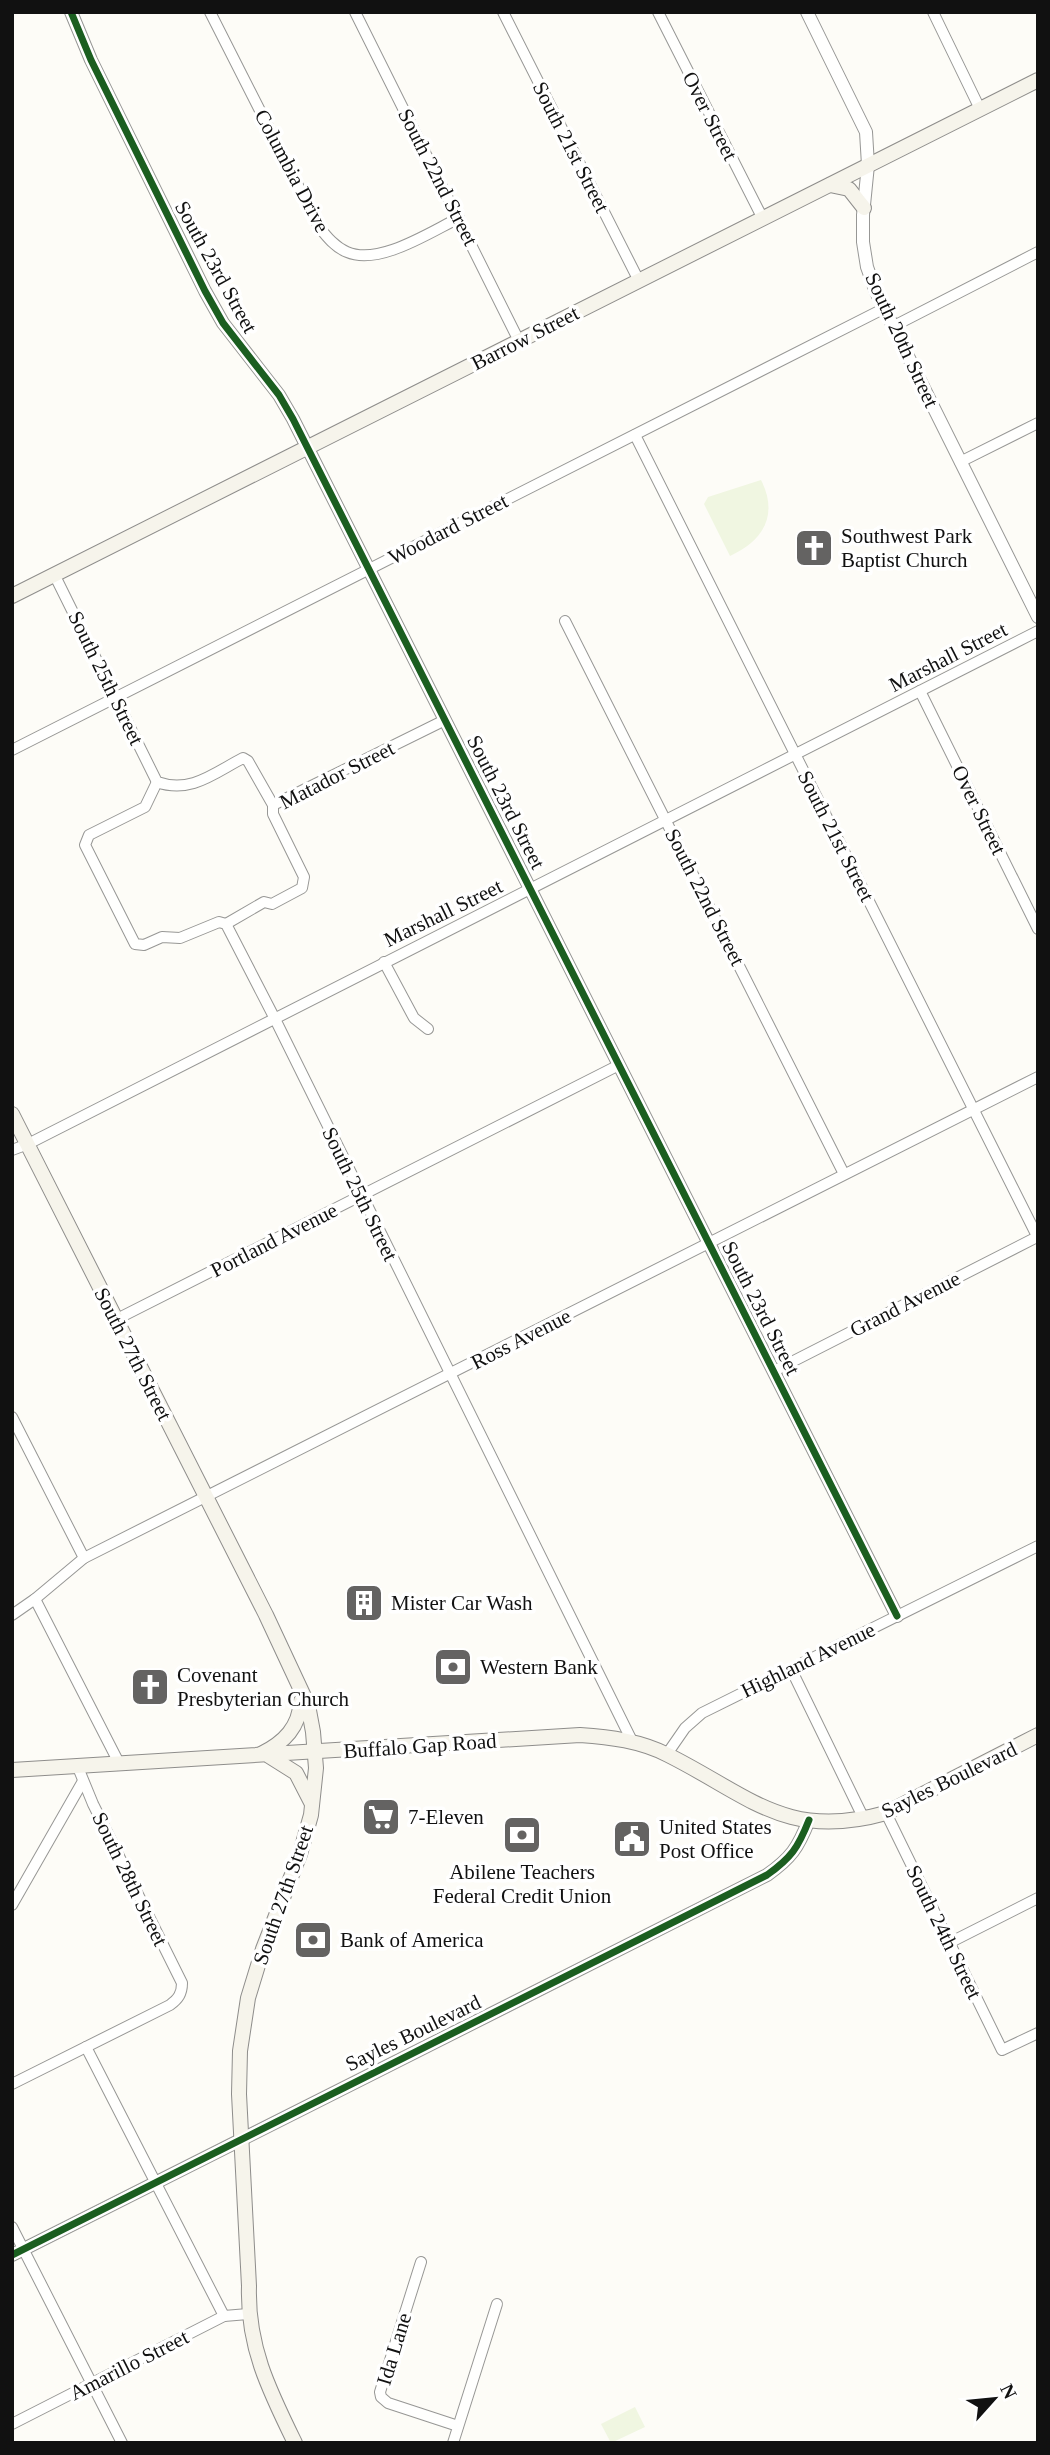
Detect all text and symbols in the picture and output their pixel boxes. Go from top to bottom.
street label: Over Street [677,68,743,164]
street label: South 21st Street [528,78,614,217]
street label: Columbia Drive [250,105,334,237]
street label: South 22nd Street [393,105,483,250]
street label: South 23rd Street [170,197,262,337]
street label: South 20th Street [860,269,944,411]
street label: Barrow Street [467,301,583,375]
street label: Woodard Street [384,489,512,569]
place label: Southwest Park Baptist Church [841,524,973,572]
church icon: Southwest Park Baptist Church [793,527,835,569]
street label: South 25th Street [63,607,149,749]
street label: Marshall Street [885,617,1011,697]
street label: South 23rd Street [462,731,550,873]
street label: Matador Street [276,736,398,814]
street label: Over Street [947,761,1011,859]
street label: South 21st Street [793,767,879,906]
street label: South 22nd Street [660,825,750,970]
street label: Marshall Street [380,874,506,952]
street label: South 25th Street [317,1123,403,1265]
street label: Portland Avenue [207,1198,341,1282]
street label: South 23rd Street [717,1237,805,1379]
street label: Grand Avenue [846,1266,964,1342]
street label: South 27th Street [89,1284,177,1425]
street label: Ross Avenue [467,1304,575,1374]
building icon: Mister Car Wash [343,1582,385,1624]
place label: Mister Car Wash [391,1591,533,1615]
street label: Highland Avenue [737,1617,879,1703]
bank icon: Western Bank [432,1646,474,1688]
place label: Western Bank [480,1655,598,1679]
place label: Covenant Presbyterian Church [177,1663,350,1711]
church icon: Covenant Presbyterian Church [129,1666,171,1708]
street label: Buffalo Gap Road [343,1729,498,1763]
street label: Sayles Boulevard [877,1737,1021,1823]
supermarket icon: 7-Eleven [360,1796,402,1838]
place label: 7-Eleven [408,1805,484,1829]
street label: South 28th Street [87,1808,173,1950]
bank icon: Abilene Teachers Federal Credit Union [501,1814,543,1856]
place label: United States Post Office [659,1815,772,1863]
public building icon: United States Post Office [611,1818,653,1860]
street label: South 27th Street [248,1822,318,1968]
place label: Abilene Teachers Federal Credit Union [433,1860,612,1908]
street label: South 24th Street [901,1861,987,2003]
bank icon: Bank of America [292,1919,334,1961]
place label: Bank of America [340,1928,484,1952]
street label: Sayles Boulevard [341,1990,485,2076]
street label: Ida Lane [372,2310,416,2388]
street label: Amarillo Street [66,2325,193,2405]
north arrow [959,2364,1029,2434]
text: N [996,2381,1021,2403]

